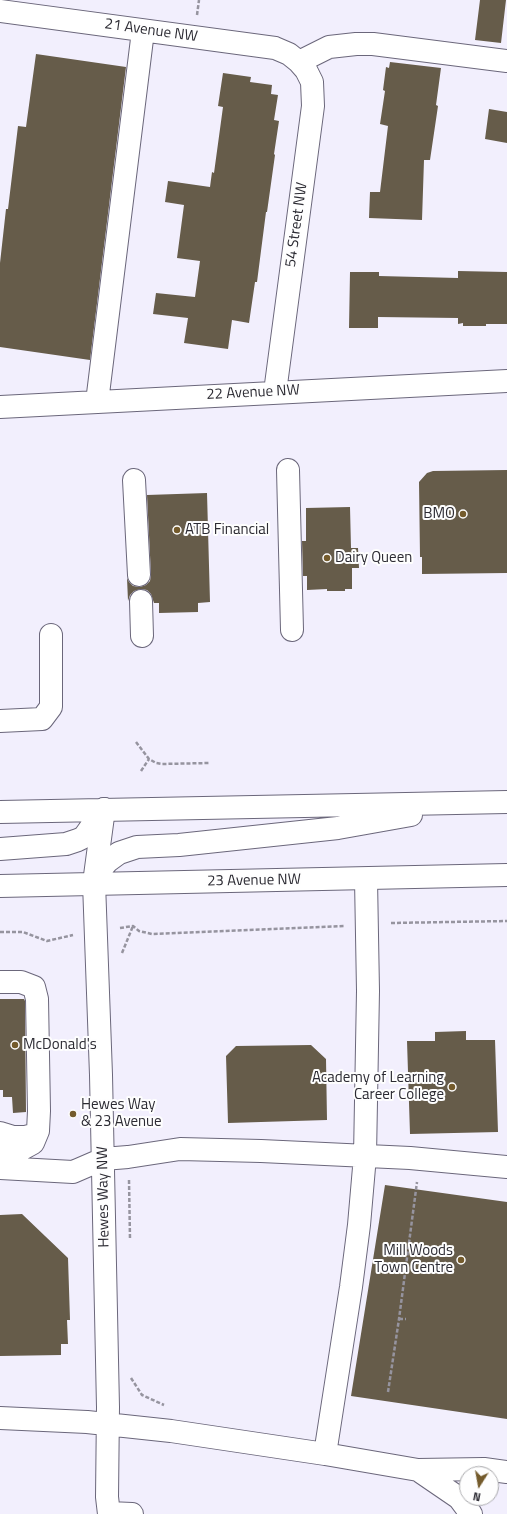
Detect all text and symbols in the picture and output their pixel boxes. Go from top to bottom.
street label: 21 Avenue NW [103,16,199,46]
street label: 54 Street NW [282,181,312,269]
street label: 22 Avenue NW [206,382,300,404]
place label: BMO [423,505,455,523]
marker: BMO [458,509,468,519]
place label: ATB Financial [185,521,269,539]
marker: ATB Financial [172,525,182,535]
place label: Dairy Queen [335,549,412,567]
marker: Dairy Queen [322,553,332,563]
street label: 23 Avenue NW [207,871,301,891]
place label: McDonald's [23,1036,97,1054]
marker: McDonald's [10,1040,20,1050]
place label: Academy of Learning Career College [312,1069,444,1104]
marker: Academy of Learning Career College [447,1082,457,1092]
place label: Hewes Way & 23 Avenue [81,1096,162,1131]
marker: Hewes Way & 23 Avenue [68,1109,78,1119]
street label: Hewes Way NW [94,1146,114,1248]
place label: Mill Woods Town Centre [374,1242,453,1277]
marker: Mill Woods Town Centre [456,1255,466,1265]
north arrow [459,1466,499,1506]
text: N [472,1488,482,1505]

